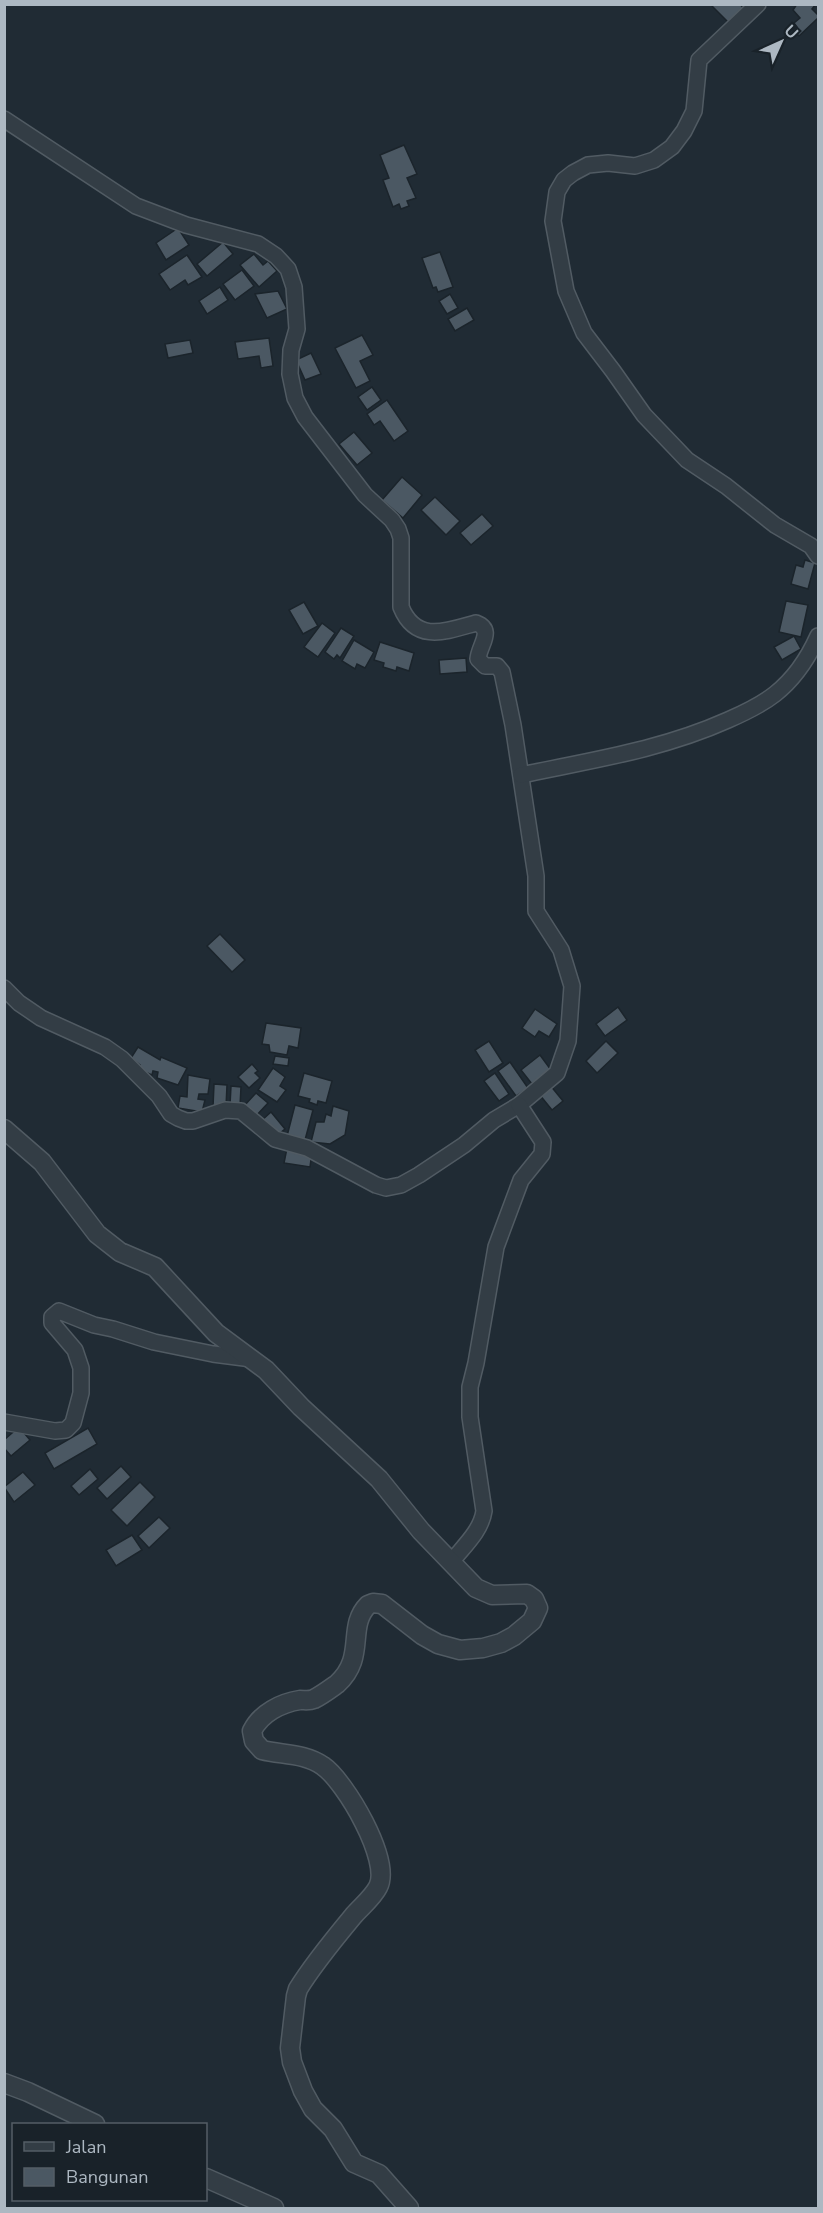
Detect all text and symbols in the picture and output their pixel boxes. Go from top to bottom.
north arrow [751,12,811,72]
text: U [779,20,803,44]
legend [12,2123,207,2201]
text: Jalan [65,2135,106,2159]
text: Bangunan [66,2165,149,2189]

